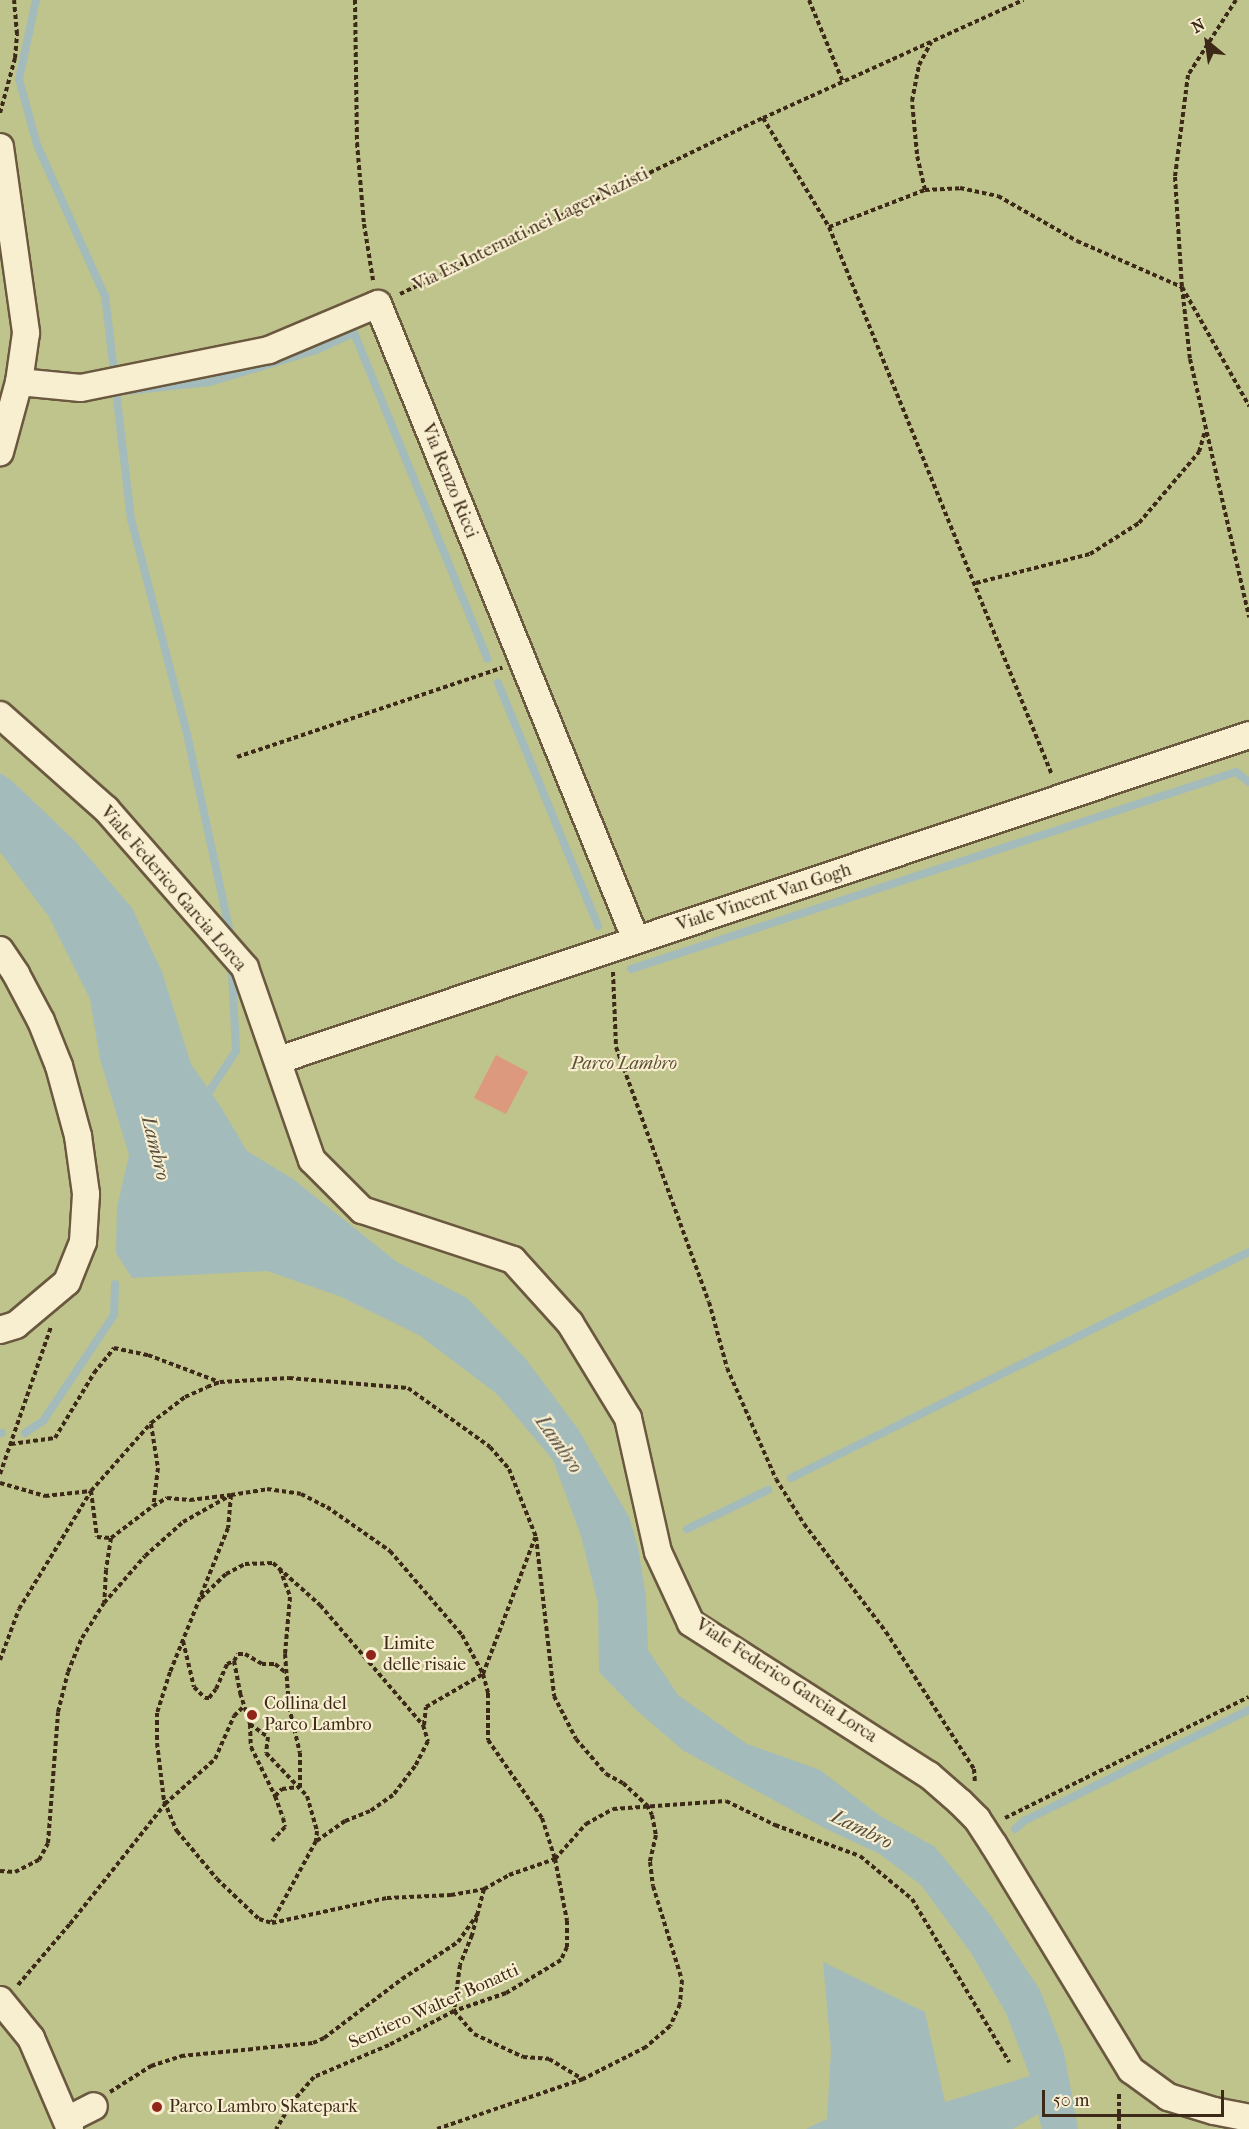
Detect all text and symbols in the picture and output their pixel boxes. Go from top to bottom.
north arrow [1177,12,1237,72]
text: N [1188,15,1208,37]
street label: Via Ex Internati nei Lager Nazisti [410,164,652,296]
street label: Via Renzo Ricci [416,421,482,541]
street label: Viale Federico Garcia Lorca [95,802,251,976]
street label: Viale Vincent Van Gogh [674,860,854,936]
park label: Parco Lambro [571,1053,677,1075]
water label: Lambro [136,1113,176,1183]
water label: Lambro [530,1410,588,1478]
street label: Viale Federico Garcia Lorca [691,1614,881,1748]
place label: Limite delle risaie [383,1634,466,1676]
marker: Limite delle risaie [364,1648,378,1662]
place label: Collina del Parco Lambro [264,1694,372,1736]
marker: Collina del Parco Lambro [245,1708,259,1722]
water label: Lambro [827,1804,897,1854]
street label: Sentiero Walter Bonatti [346,1960,522,2054]
scale bar [1045,2078,1226,2116]
text: 50 m [1053,2090,1089,2111]
place label: Parco Lambro Skatepark [169,2096,358,2118]
marker: Parco Lambro Skatepark [150,2100,164,2114]

